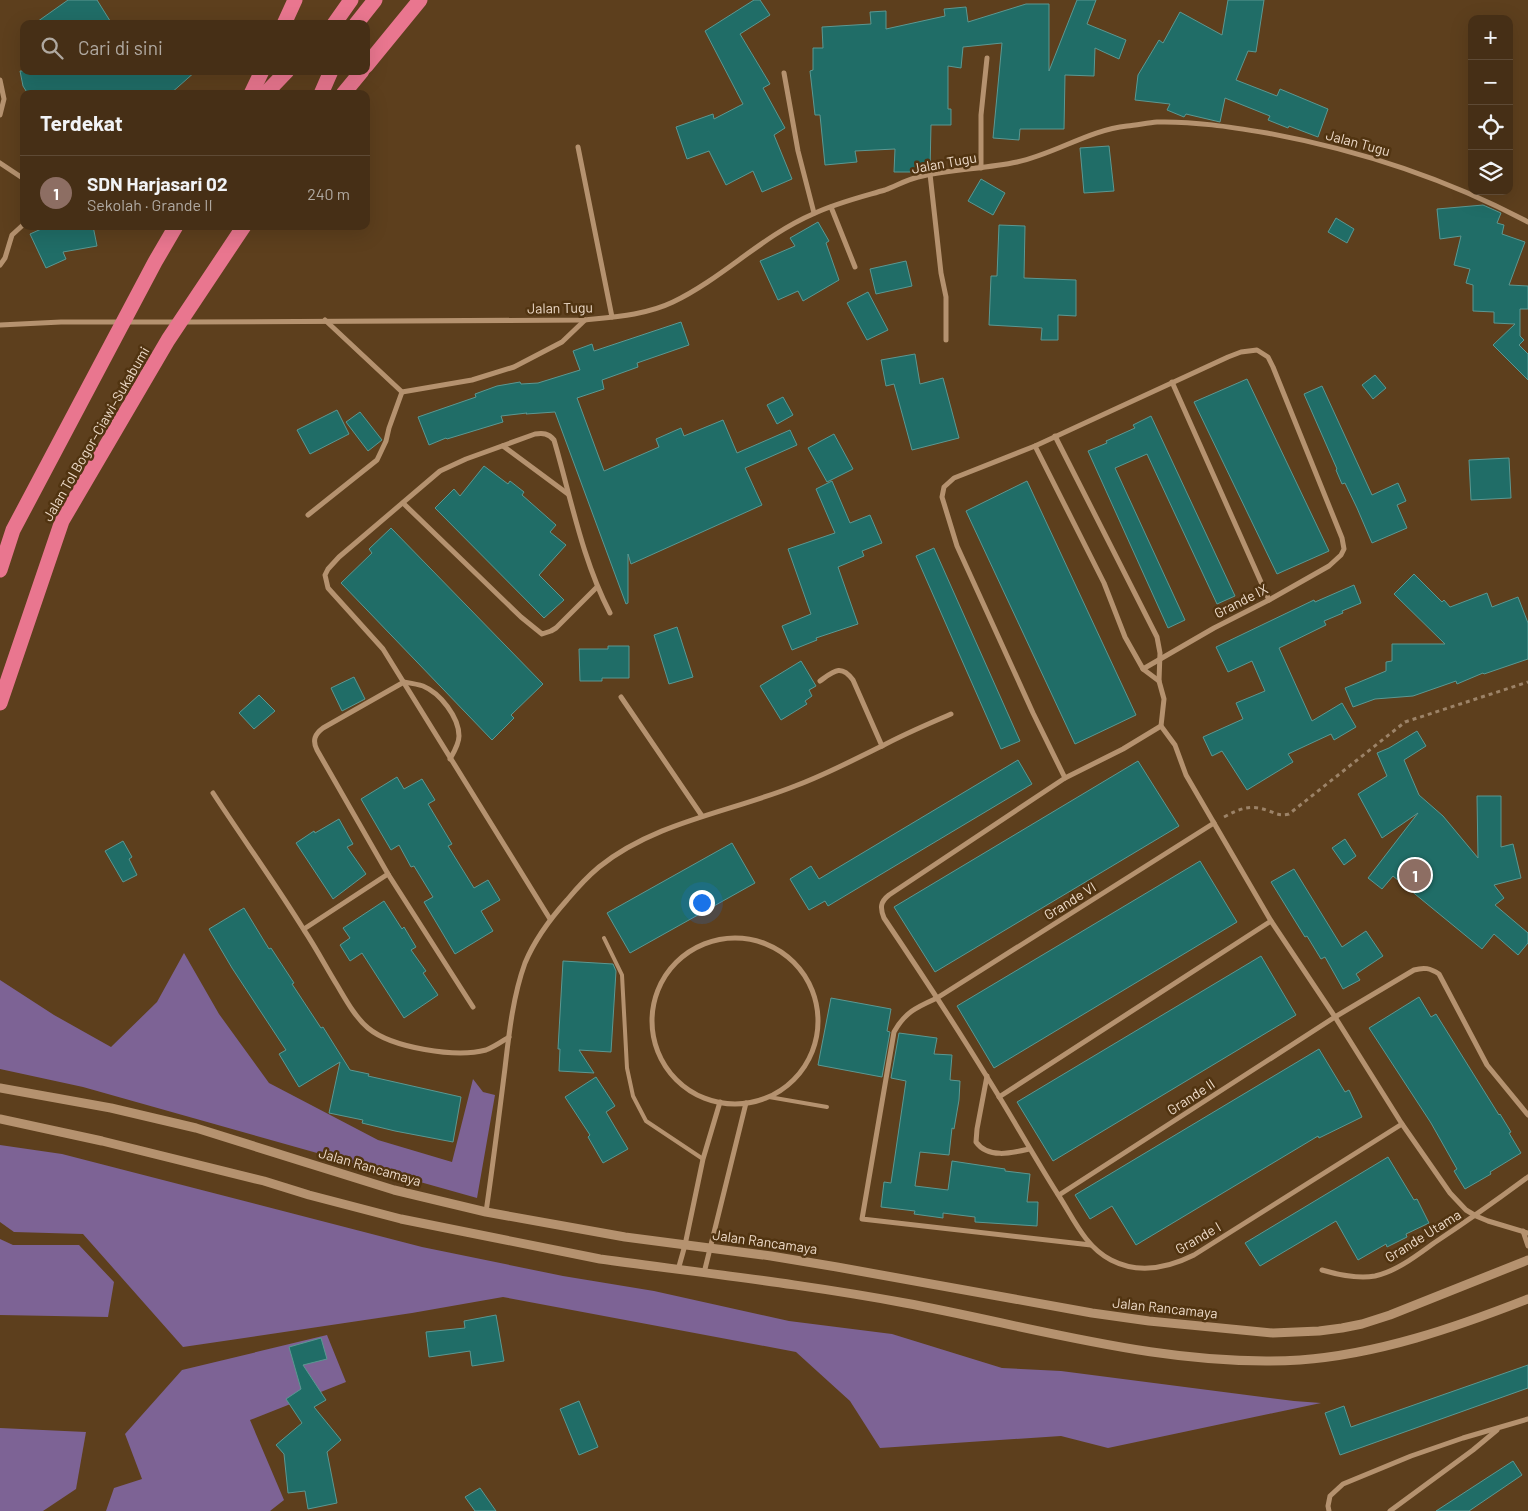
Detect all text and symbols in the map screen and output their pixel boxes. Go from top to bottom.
map controls [1468,15,1513,195]
button: + [1468,15,1513,60]
search box [20,20,370,75]
icon: search [38,34,66,62]
text: Cari di sini [78,36,163,59]
button: − [1468,60,1513,105]
button: locate [1468,105,1513,150]
text: Terdekat [40,110,123,135]
street label: Jalan Tugu [1324,126,1392,159]
street label: Jalan Tugu [910,148,978,177]
button: layers [1468,150,1513,195]
text: SDN Harjasari 02 [87,172,228,195]
text: 1 [53,184,59,203]
text: 240 m [307,184,350,203]
text: Sekolah · Grande II [87,195,213,214]
street label: Jalan Tugu [527,298,593,317]
street label: Jalan Tol Bogor–Ciawi–Sukabumi [39,343,153,524]
street label: Grande IX [1211,580,1270,621]
pin: 1 [1399,856,1431,894]
street label: Grande VI [1041,878,1099,923]
your location [689,890,715,916]
street label: Grande II [1164,1075,1218,1118]
street label: Jalan Rancamaya [317,1144,423,1189]
street label: Grande Utama [1382,1206,1464,1266]
street label: Grande I [1172,1218,1224,1257]
street label: Jalan Rancamaya [712,1226,819,1257]
street label: Jalan Rancamaya [1112,1294,1218,1321]

